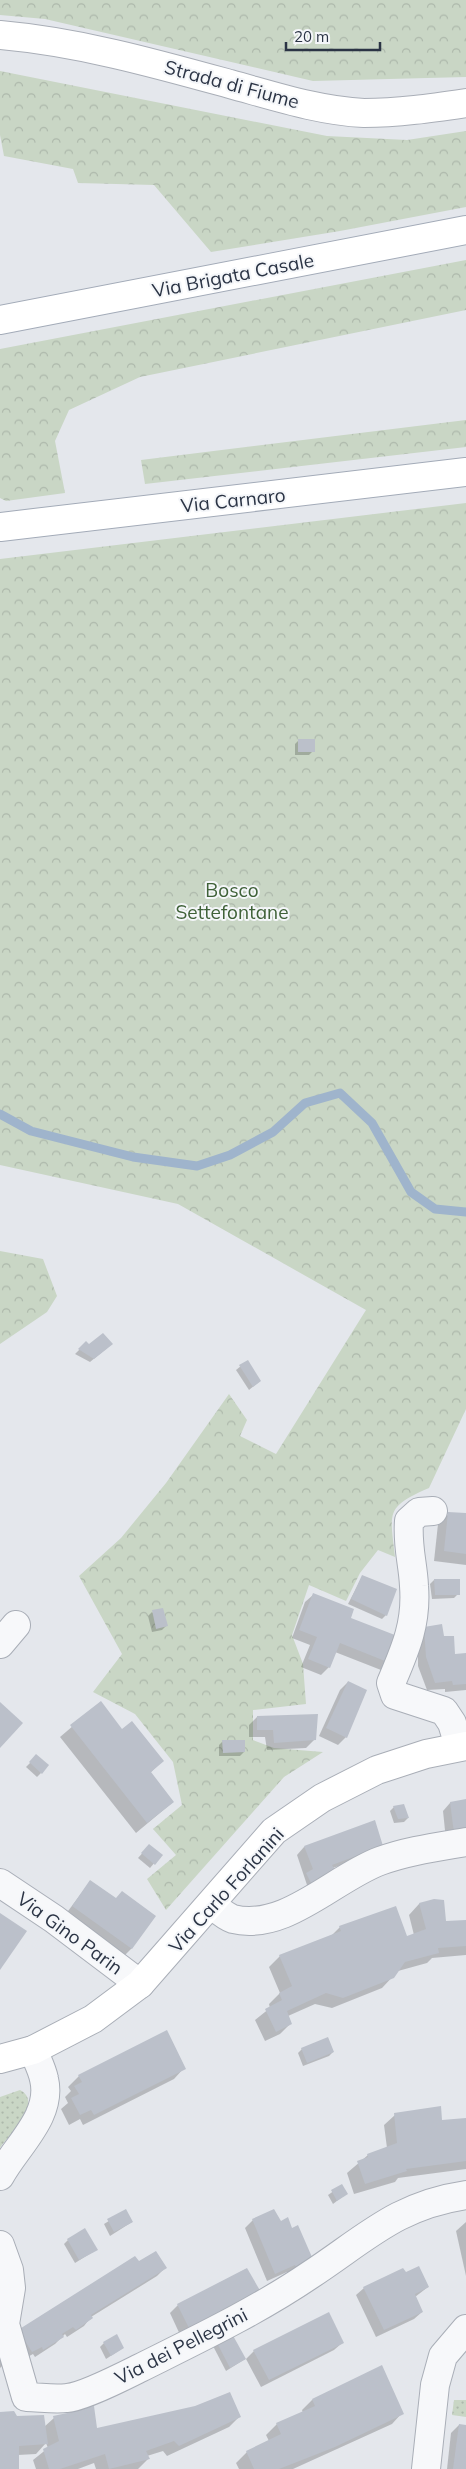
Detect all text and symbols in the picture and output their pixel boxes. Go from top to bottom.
scale bar [286,20,380,52]
text: 20 m [294,27,329,46]
street label: Strada di Fiume [162,54,302,114]
street label: Via Brigata Casale [150,248,316,302]
street label: Via Carnaro [179,483,287,517]
park label: Bosco Settefontane [175,878,289,924]
street label: Via Carlo Forlanini [163,1822,289,1958]
street label: Via Gino Parin [12,1886,128,1980]
street label: Via dei Pellegrini [111,2302,251,2390]

